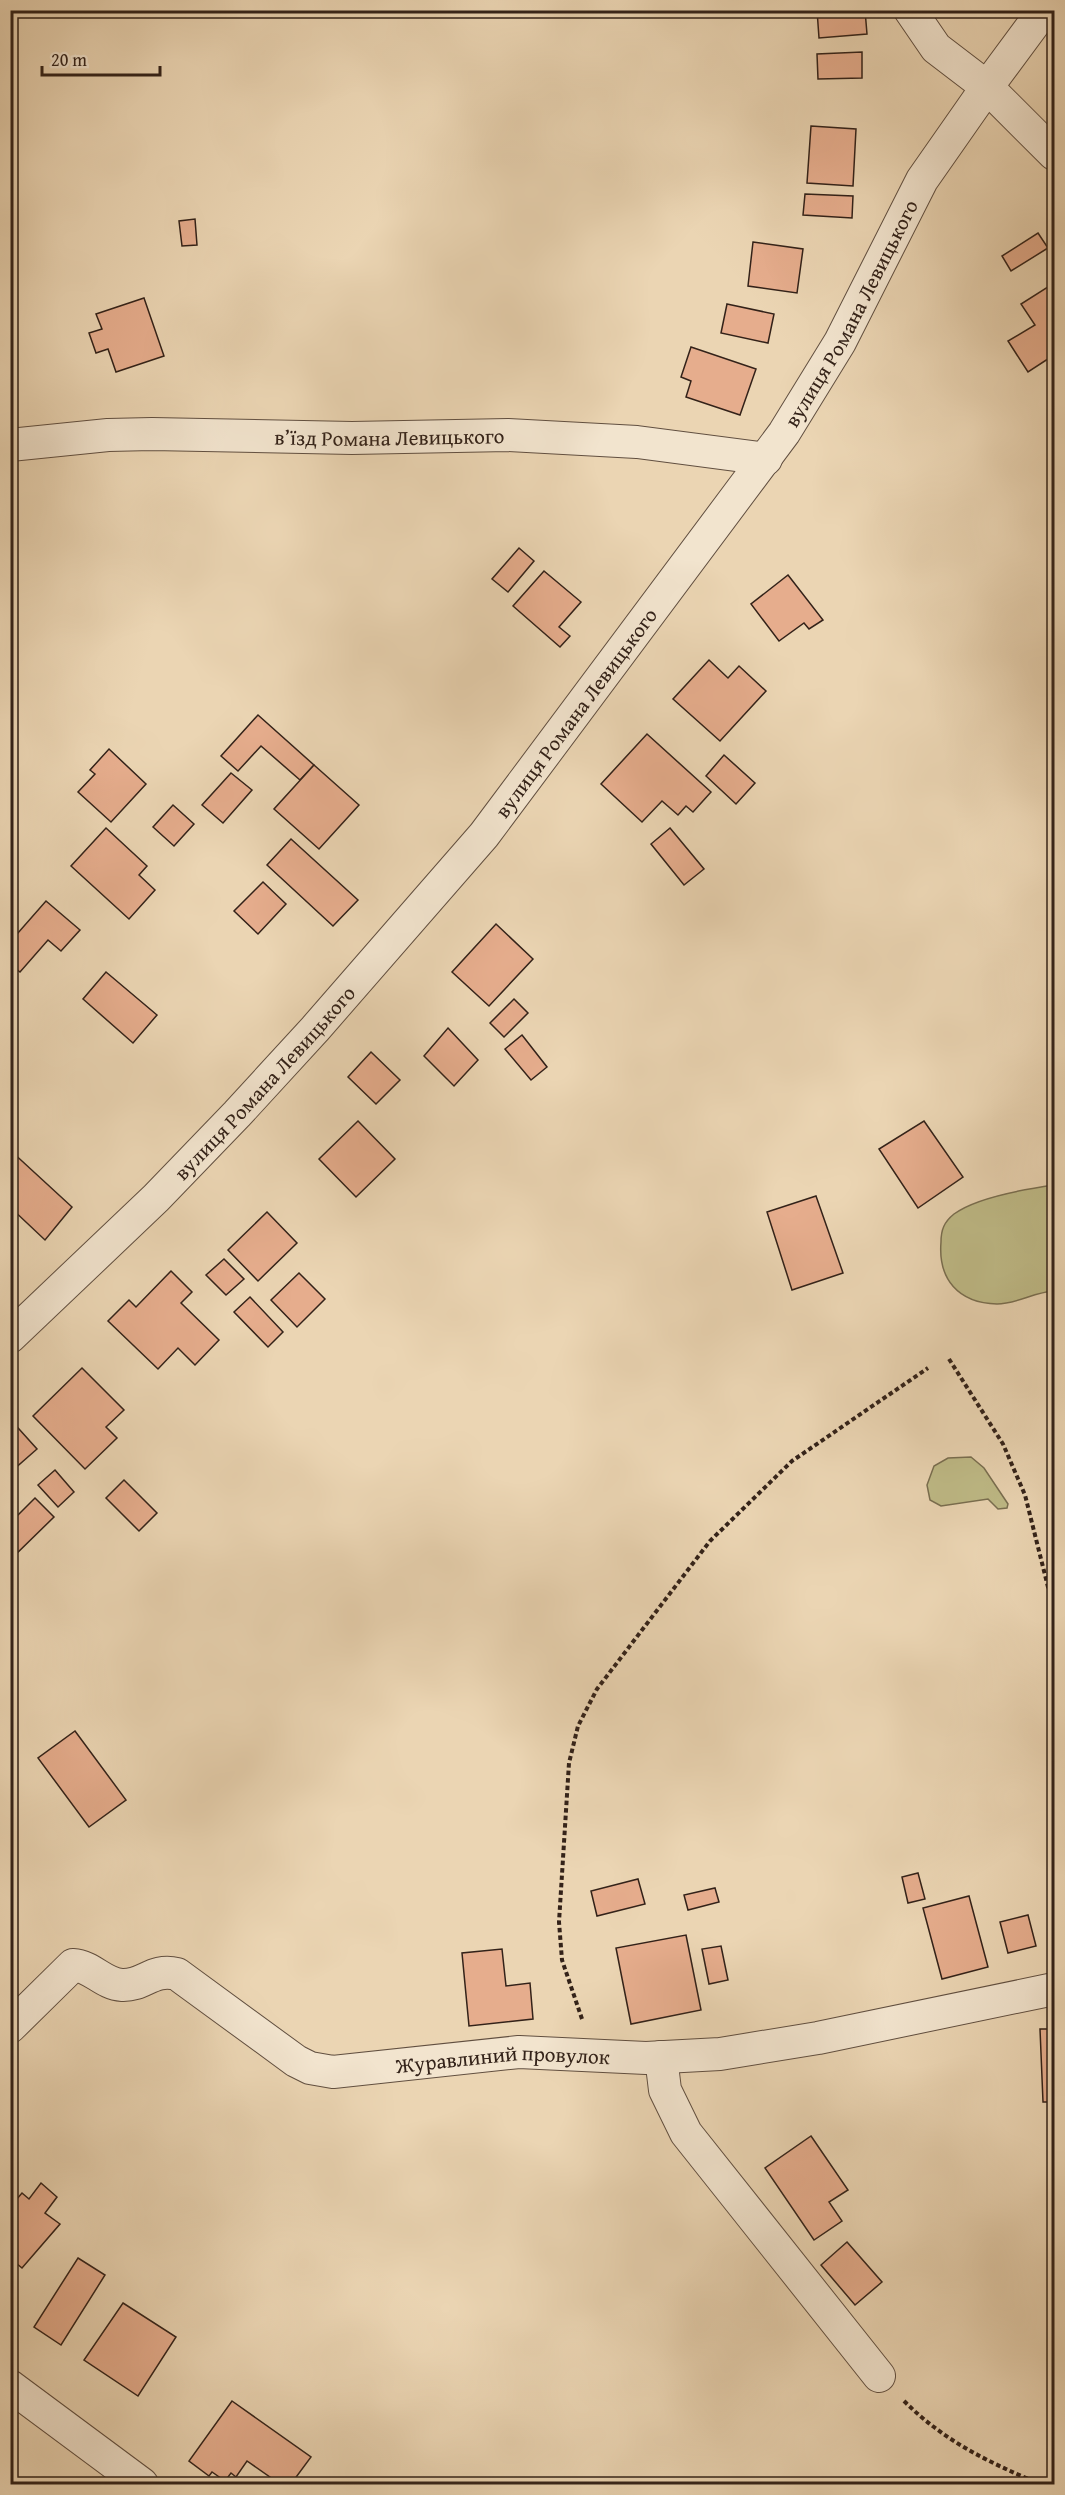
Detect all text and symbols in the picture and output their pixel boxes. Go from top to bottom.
scale bar [42,39,160,77]
text: 20 m [51,46,87,73]
street label: вулиця Романа Левицького [776,194,925,433]
street label: в’їзд Романа Левицького [274,420,505,454]
street label: вулиця Романа Левицького [487,601,664,824]
street label: вулиця Романа Левицького [166,978,362,1187]
street label: Журавлиний провулок [393,2036,611,2081]

